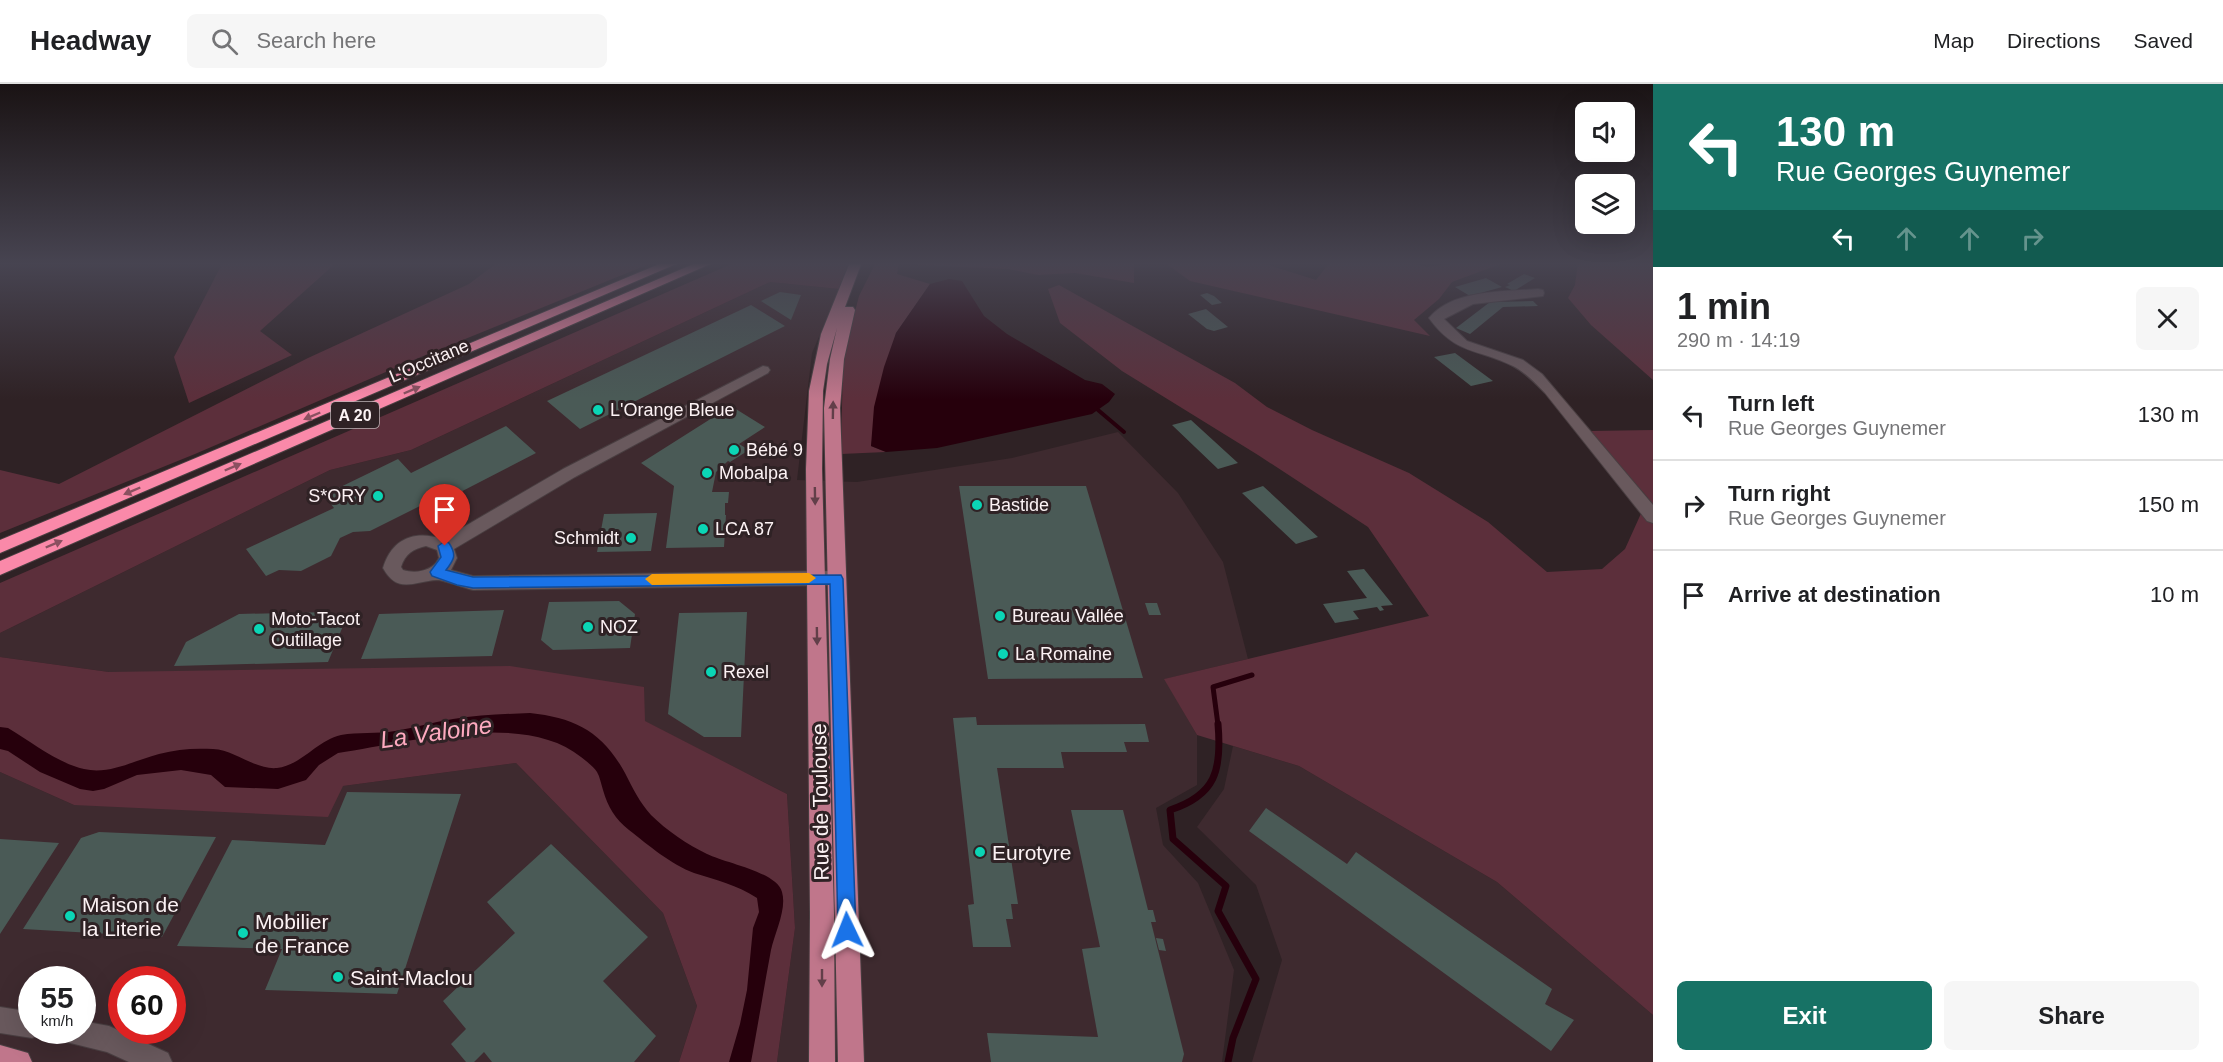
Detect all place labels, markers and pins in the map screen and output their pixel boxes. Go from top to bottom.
place label: L'Orange Bleue [610,400,735,420]
marker: L'Orange Bleue [591,403,605,417]
place label: Bébé 9 [746,440,803,460]
marker: Bébé 9 [727,443,741,457]
place label: Mobalpa [719,463,789,483]
marker: Mobalpa [700,466,714,480]
pin [419,484,470,546]
place label: S*ORY [308,486,366,506]
marker: S*ORY [371,489,385,503]
place label: Bastide [989,495,1049,515]
marker: Bastide [970,498,984,512]
place label: LCA 87 [715,519,774,539]
marker: LCA 87 [696,522,710,536]
place label: Schmidt [554,528,619,548]
marker: Schmidt [624,531,638,545]
place label: Bureau Vallée [1012,606,1124,626]
place label: Moto-Tacot Outillage [271,609,360,650]
marker: Bureau Vallée [993,609,1007,623]
place label: NOZ [600,617,638,637]
marker: NOZ [581,620,595,634]
marker: Moto-Tacot Outillage [252,622,266,636]
place label: La Romaine [1015,644,1112,664]
marker: La Romaine [996,647,1010,661]
place label: Rexel [723,662,769,682]
marker: Rexel [704,665,718,679]
place label: Eurotyre [992,841,1071,864]
marker: Eurotyre [973,845,987,859]
place label: Maison de la Literie [82,893,179,940]
marker: Maison de la Literie [63,909,77,923]
place label: Mobilier de France [255,910,350,957]
marker: Mobilier de France [236,926,250,940]
place label: Saint-Maclou [350,966,473,989]
marker: Saint-Maclou [331,970,345,984]

